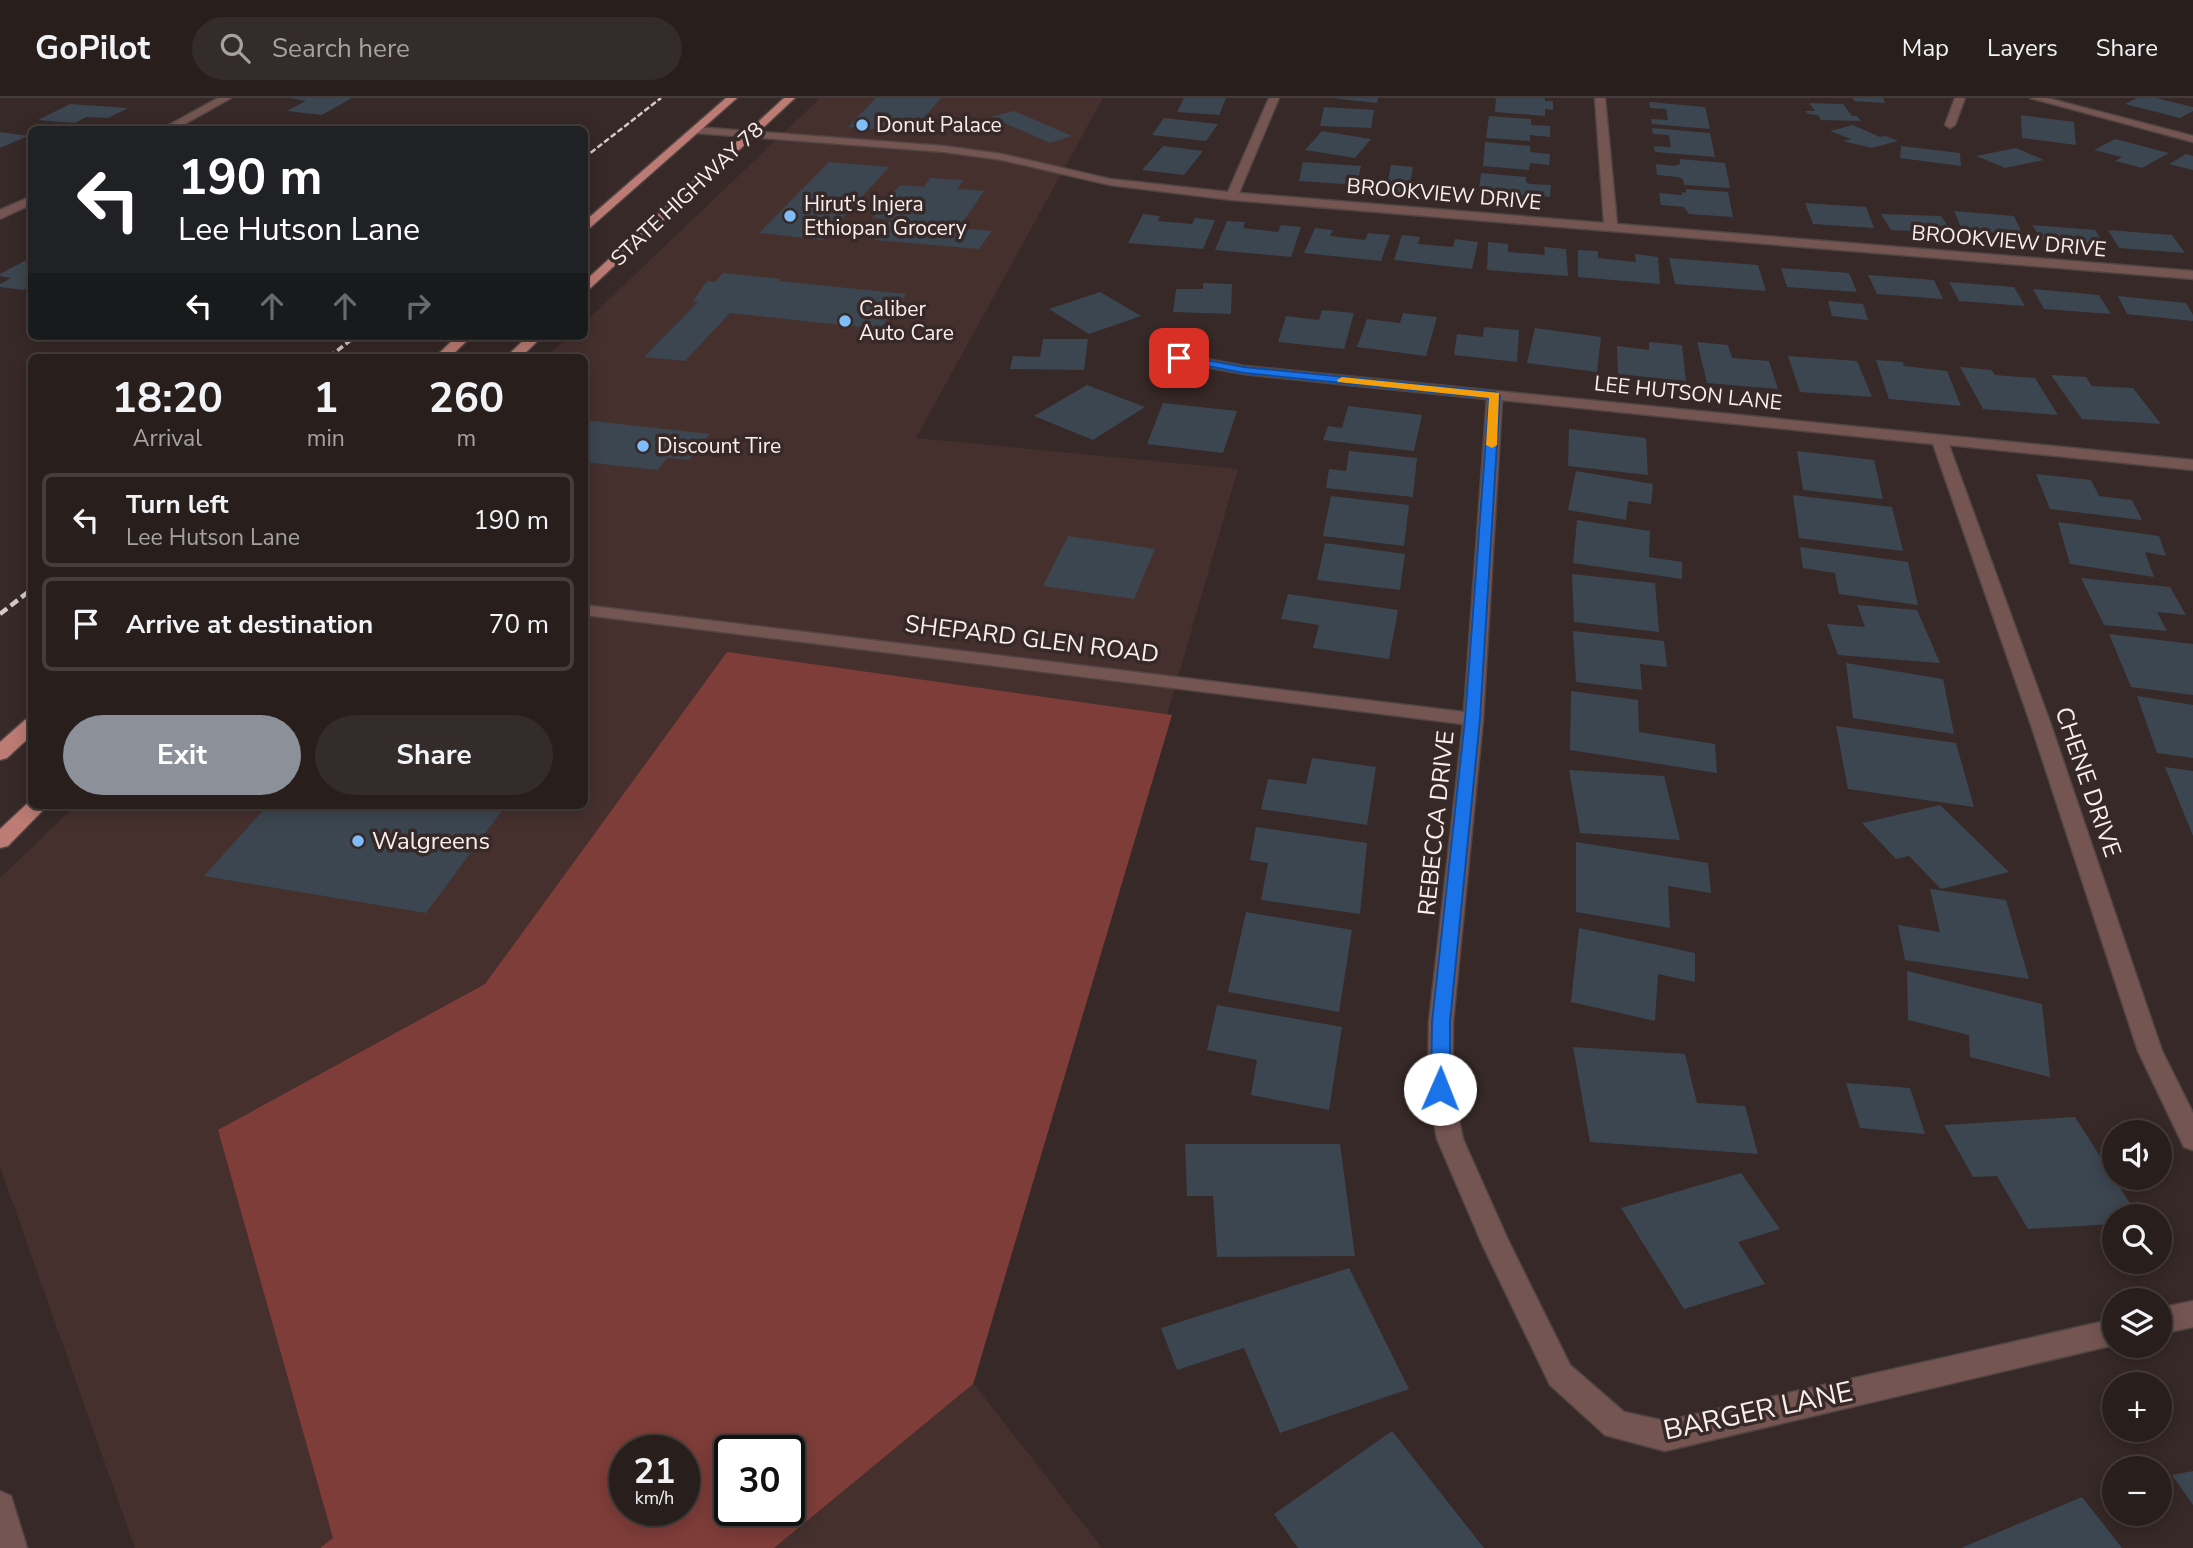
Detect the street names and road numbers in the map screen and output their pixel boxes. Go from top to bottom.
street label: STATE HIGHWAY 78 [605,116,769,272]
street label: BROOKVIEW DRIVE [1345,172,1543,216]
street label: BROOKVIEW DRIVE [1910,219,2108,263]
street label: LEE HUTSON LANE [1593,369,1783,417]
street label: SHEPARD GLEN ROAD [903,608,1161,670]
street label: CHENE DRIVE [2047,703,2129,861]
street label: REBECCA DRIVE [1410,729,1462,917]
street label: BARGER LANE [1660,1372,1856,1450]

